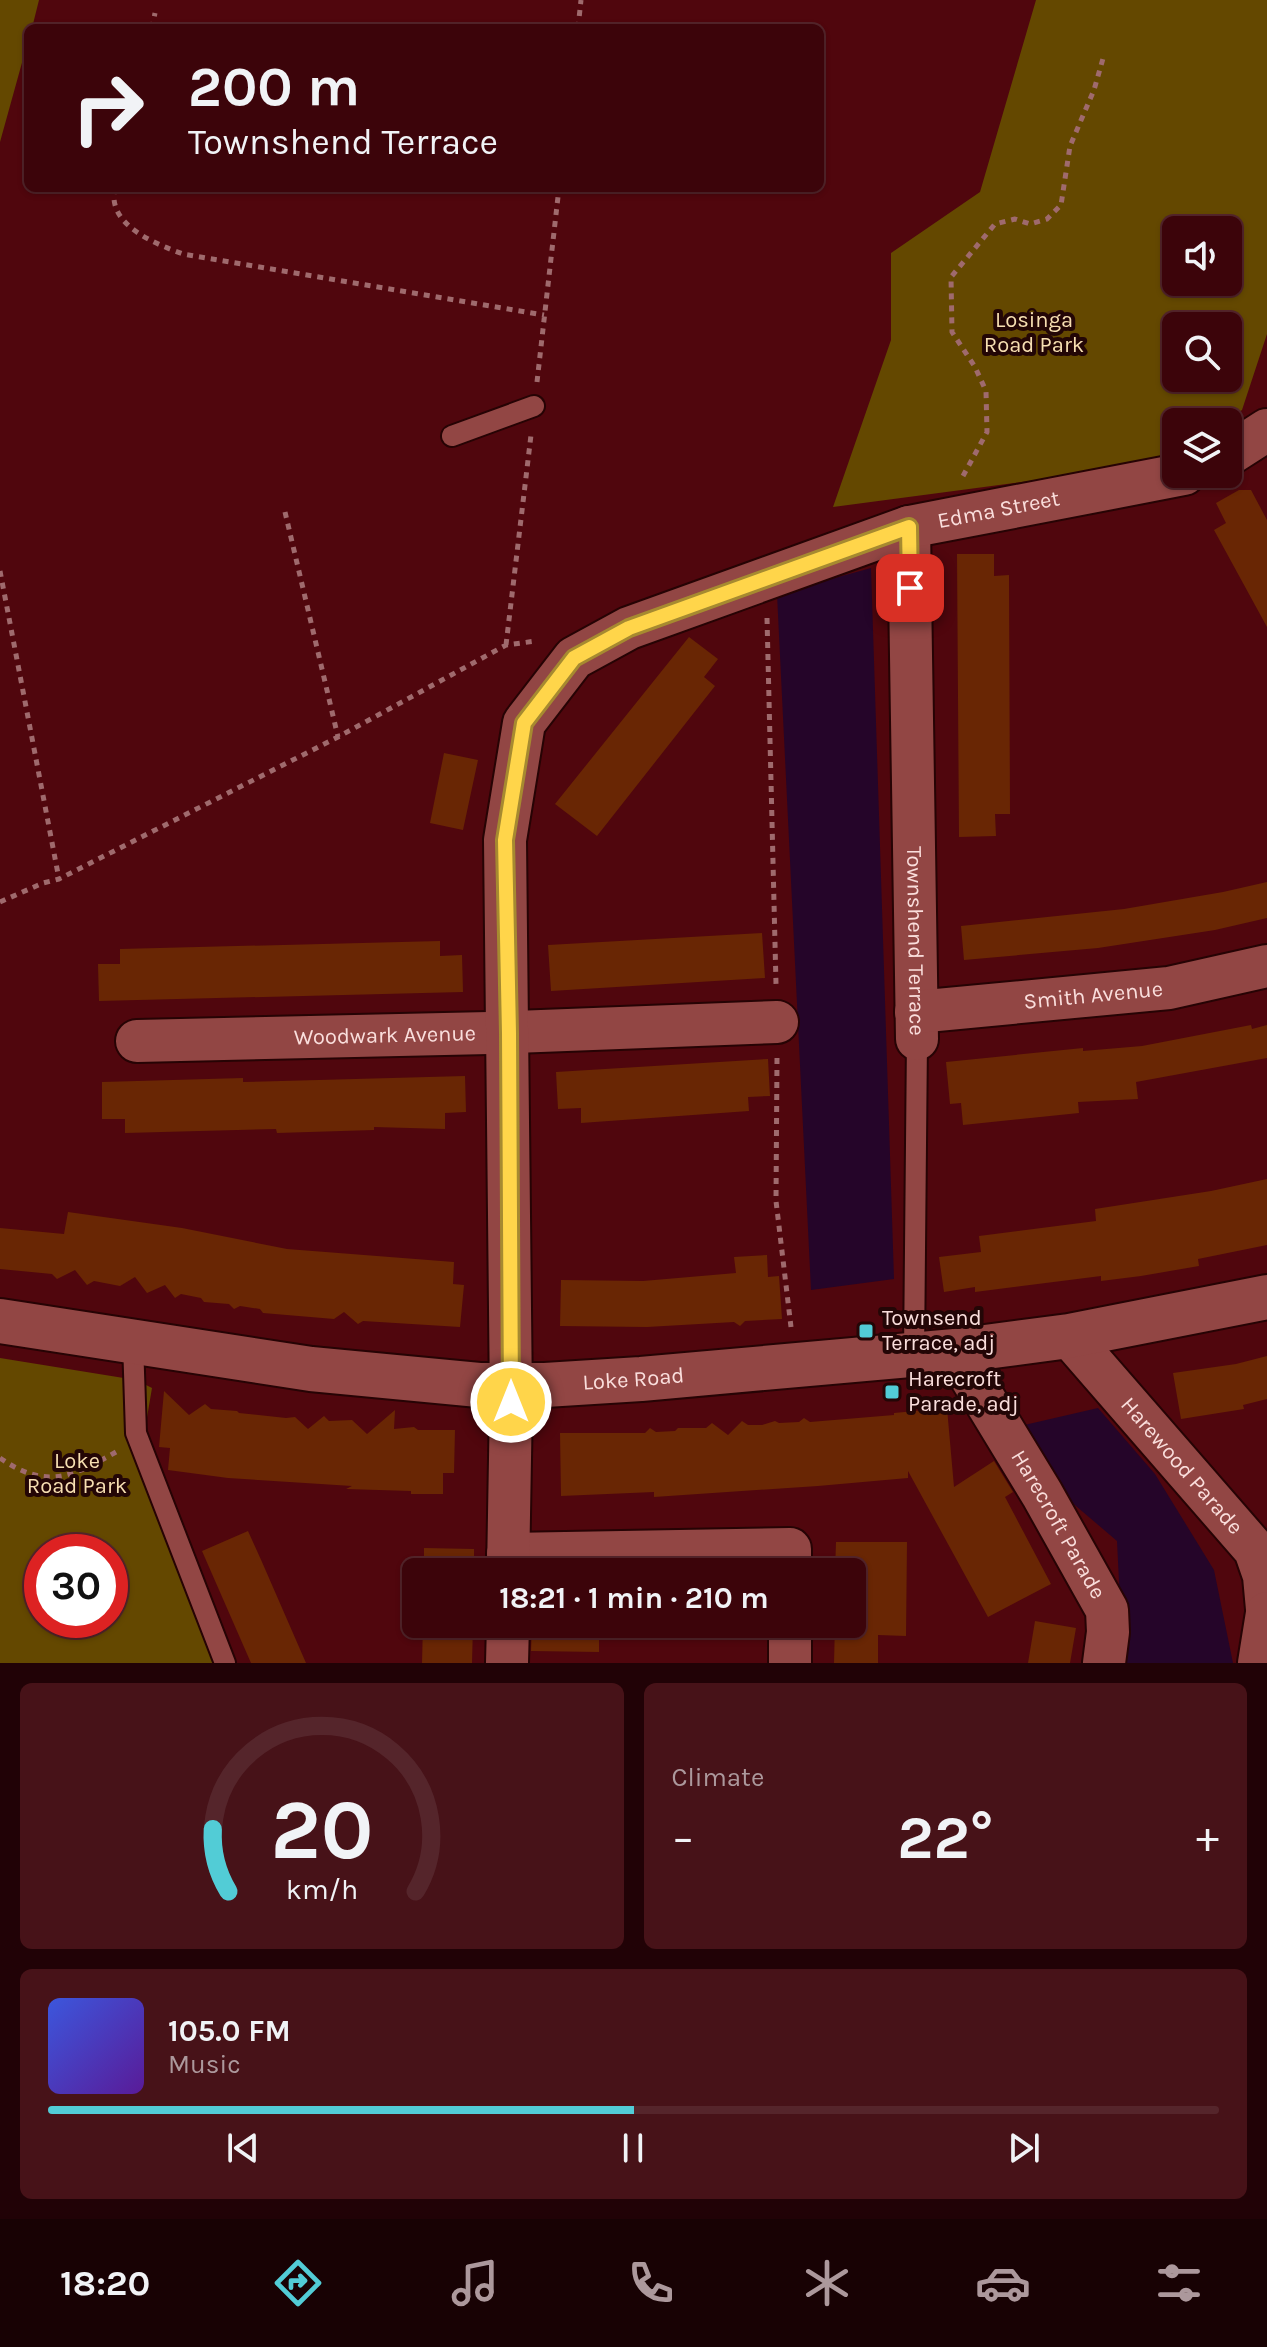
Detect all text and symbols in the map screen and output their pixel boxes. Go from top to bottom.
text: 200 m [188,54,360,119]
icon: right [56,56,160,160]
text: Townshend Terrace [188,121,498,163]
map controls [1162,216,1242,488]
button: sound [1162,216,1242,296]
park label: Losinga Road Park [984,307,1084,358]
button: search [1162,312,1242,392]
button: layers [1162,408,1242,488]
street label: Edma Street [935,485,1062,534]
pin [876,554,944,622]
icon: arrive [888,566,932,610]
street label: Townshend Terrace [901,846,930,1036]
street label: Smith Avenue [1022,976,1164,1015]
street label: Woodwark Avenue [294,1020,476,1050]
place label: Townsend Terrace, adj [882,1305,995,1356]
marker: Townsend Terrace, adj [857,1322,875,1340]
position arrow [469,1360,553,1444]
street label: Loke Road [582,1362,685,1396]
place label: Harecroft Parade, adj [908,1366,1019,1417]
marker: Harecroft Parade, adj [883,1383,901,1401]
street label: Harewood Parade [1115,1392,1248,1540]
street label: Harecroft Parade [1005,1445,1111,1604]
park label: Loke Road Park [27,1448,127,1499]
speed limit sign: 30 [24,1534,128,1638]
text: 18:21 · 1 min · 210 m [499,1580,769,1616]
text: Climate [672,1762,764,1793]
text: 20 [270,1782,373,1879]
text: 22° [897,1803,993,1873]
text: − [672,1812,695,1863]
text: + [1196,1812,1219,1863]
text: km/h [286,1873,358,1906]
text: 105.0 FM [168,2013,291,2049]
text: Music [168,2049,241,2080]
icon: previous [221,2126,265,2170]
icon: pause [611,2126,655,2170]
icon: next [1002,2126,1046,2170]
icon: directions [270,2255,326,2311]
icon: music [447,2255,503,2311]
icon: phone [623,2255,679,2311]
icon: climate [799,2255,855,2311]
icon: car [975,2255,1031,2311]
icon: filters [1151,2255,1207,2311]
text: 18:20 [60,2262,150,2304]

